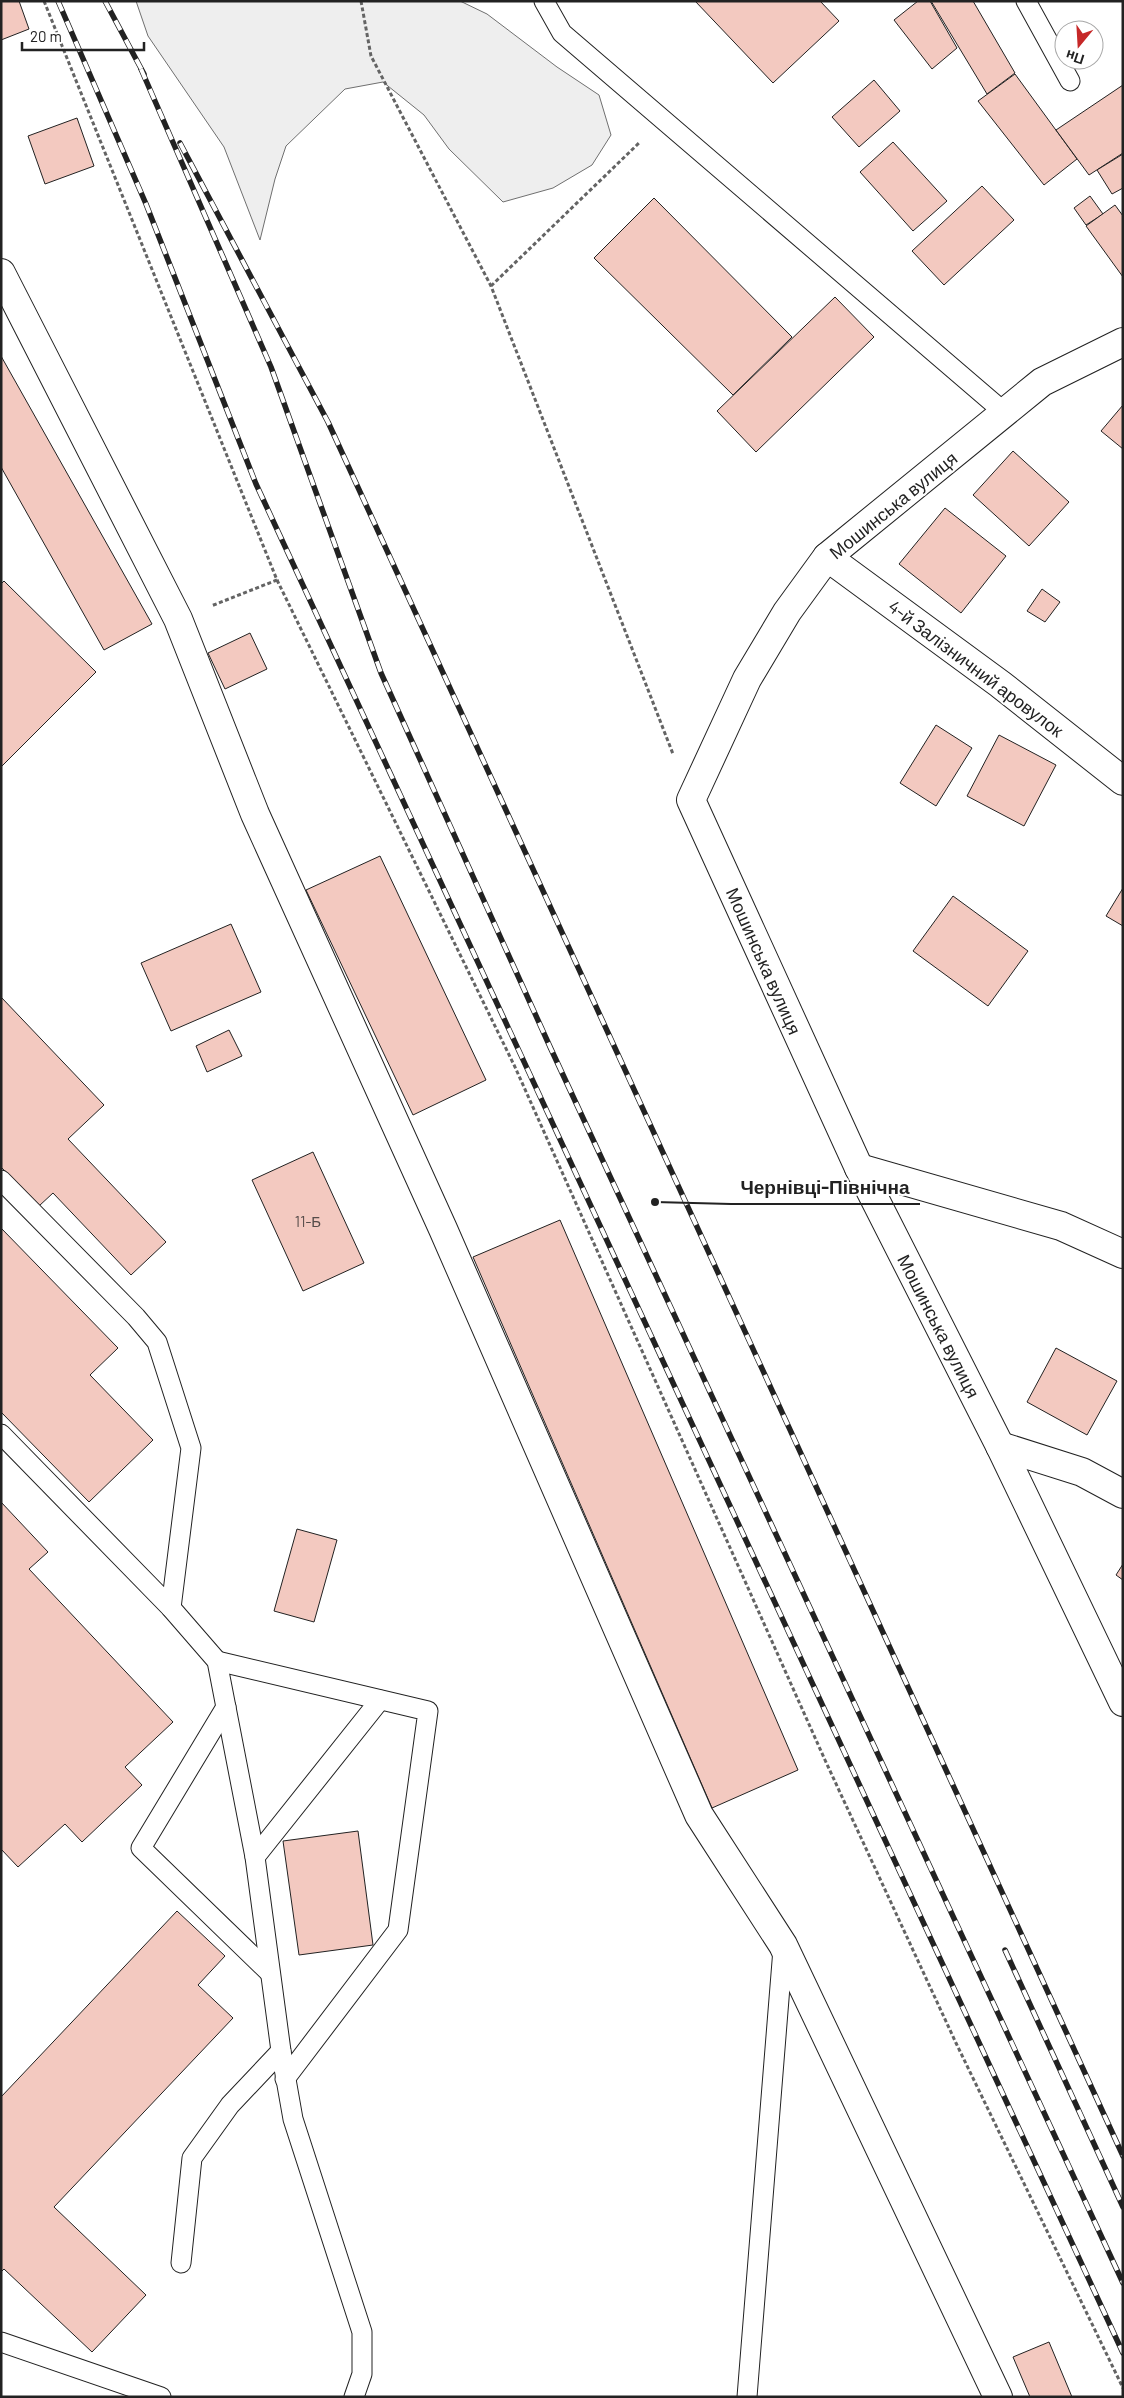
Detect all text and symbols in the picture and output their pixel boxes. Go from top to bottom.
scale bar [22,20,145,52]
north arrow [1054,20,1104,70]
text: 20 m [30,27,62,45]
text: Пн [1063,47,1086,69]
street label: Мошинська вулиця [825,447,961,563]
street label: 4-й Залізничний аровулок [884,595,1068,741]
street label: Мошинська вулиця [722,884,806,1038]
callout: Чернівці-Північна [731,1170,920,1204]
text: Чернівці-Північна [740,1175,910,1198]
house number: 11-Б [295,1212,321,1230]
street label: Мошинська вулиця [893,1250,985,1402]

